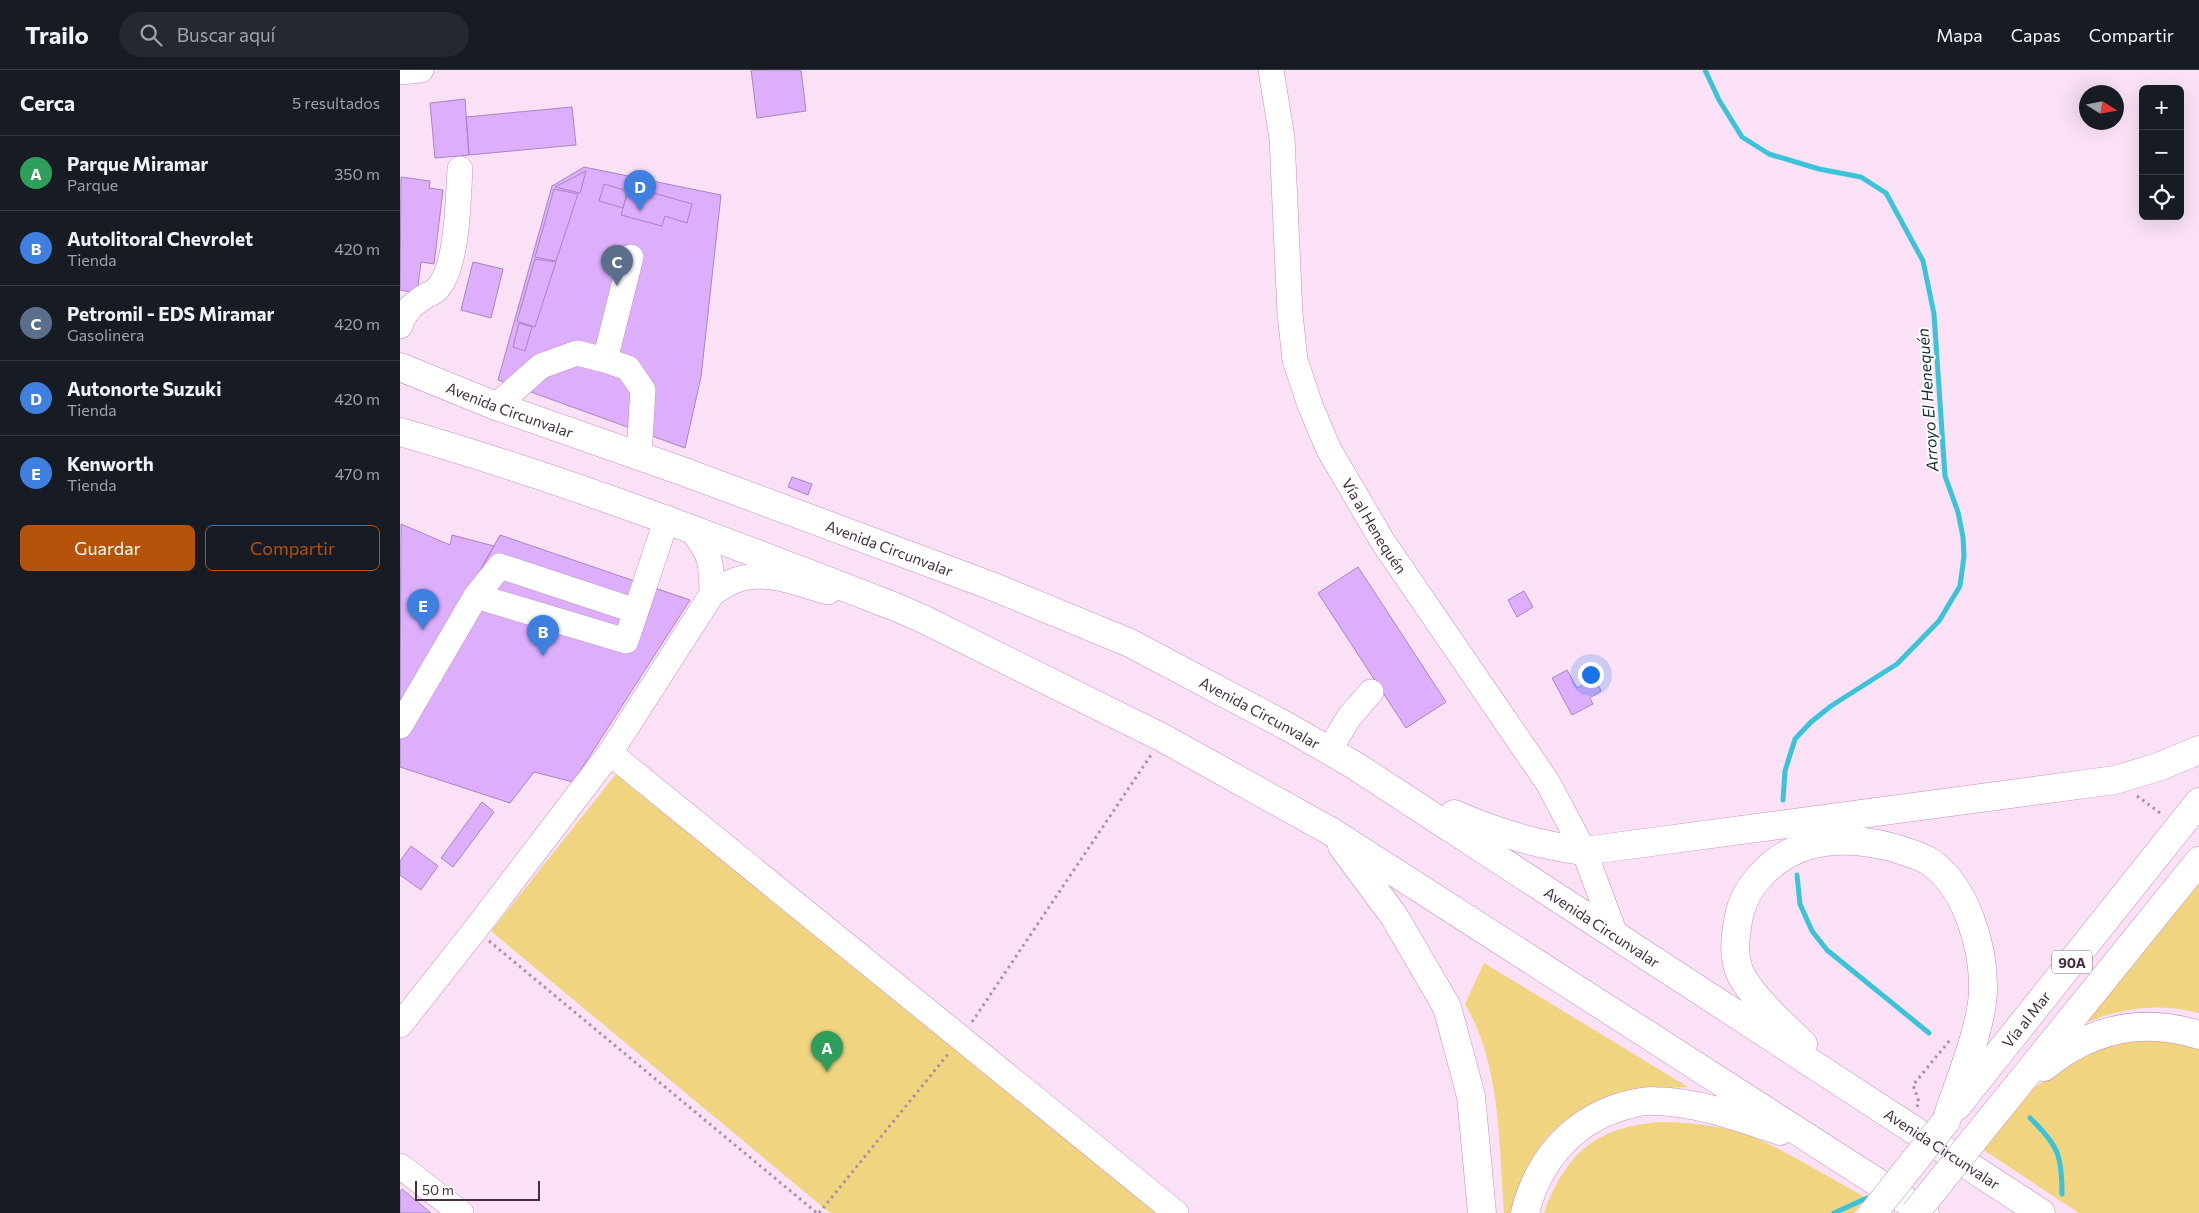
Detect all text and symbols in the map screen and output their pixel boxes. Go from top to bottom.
search box [119,12,469,57]
text: Trailo [25,20,89,49]
icon: search [137,21,165,49]
text: Buscar aquí [177,23,275,46]
text: Mapa [1936,24,1983,46]
text: Capas [2011,24,2061,46]
text: Compartir [2089,24,2174,46]
north arrow [2079,85,2124,130]
map controls [2139,85,2184,220]
button: + [2139,85,2184,130]
text: Cerca [20,90,75,115]
text: 5 resultados [292,93,380,112]
button: − [2139,130,2184,175]
text: Parque Miramar [67,152,208,175]
text: A [30,164,42,183]
text: 350 m [334,164,380,183]
pin: D [624,170,656,211]
text: Parque [67,175,118,194]
button: locate [2139,175,2184,220]
text: Autolitoral Chevrolet [67,227,253,250]
text: B [31,239,41,258]
text: 420 m [334,239,380,258]
pin: C [601,245,633,286]
text: Tienda [67,250,117,269]
text: Petromil - EDS Miramar [67,302,274,325]
text: C [31,314,41,333]
text: 420 m [334,314,380,333]
text: Gasolinera [67,325,144,344]
water label: Arroyo El Henequén [1913,328,1942,473]
text: Autonorte Suzuki [67,377,221,400]
street label: Avenida Circunvalar [444,378,576,441]
text: D [30,389,42,408]
text: 420 m [334,389,380,408]
text: Tienda [67,400,117,419]
text: Kenworth [67,452,154,475]
text: E [31,464,41,483]
text: 470 m [335,464,380,483]
text: Tienda [67,475,117,494]
street label: Vía al Henequén [1338,475,1411,577]
street label: Avenida Circunvalar [823,516,956,580]
button: Guardar [20,525,195,571]
button: Compartir [205,525,380,571]
pin: E [407,589,439,630]
pin: B [527,615,559,656]
your location [1578,662,1604,688]
street label: Avenida Circunvalar [1197,673,1323,752]
street label: Avenida Circunvalar [1541,883,1663,971]
road number: 90A [2052,950,2092,974]
street label: Vía al Mar [1998,987,2054,1051]
pin: A [811,1031,843,1072]
street label: Avenida Circunvalar [1881,1104,2003,1193]
scale bar [415,1178,540,1201]
text: 50 m [422,1181,454,1198]

